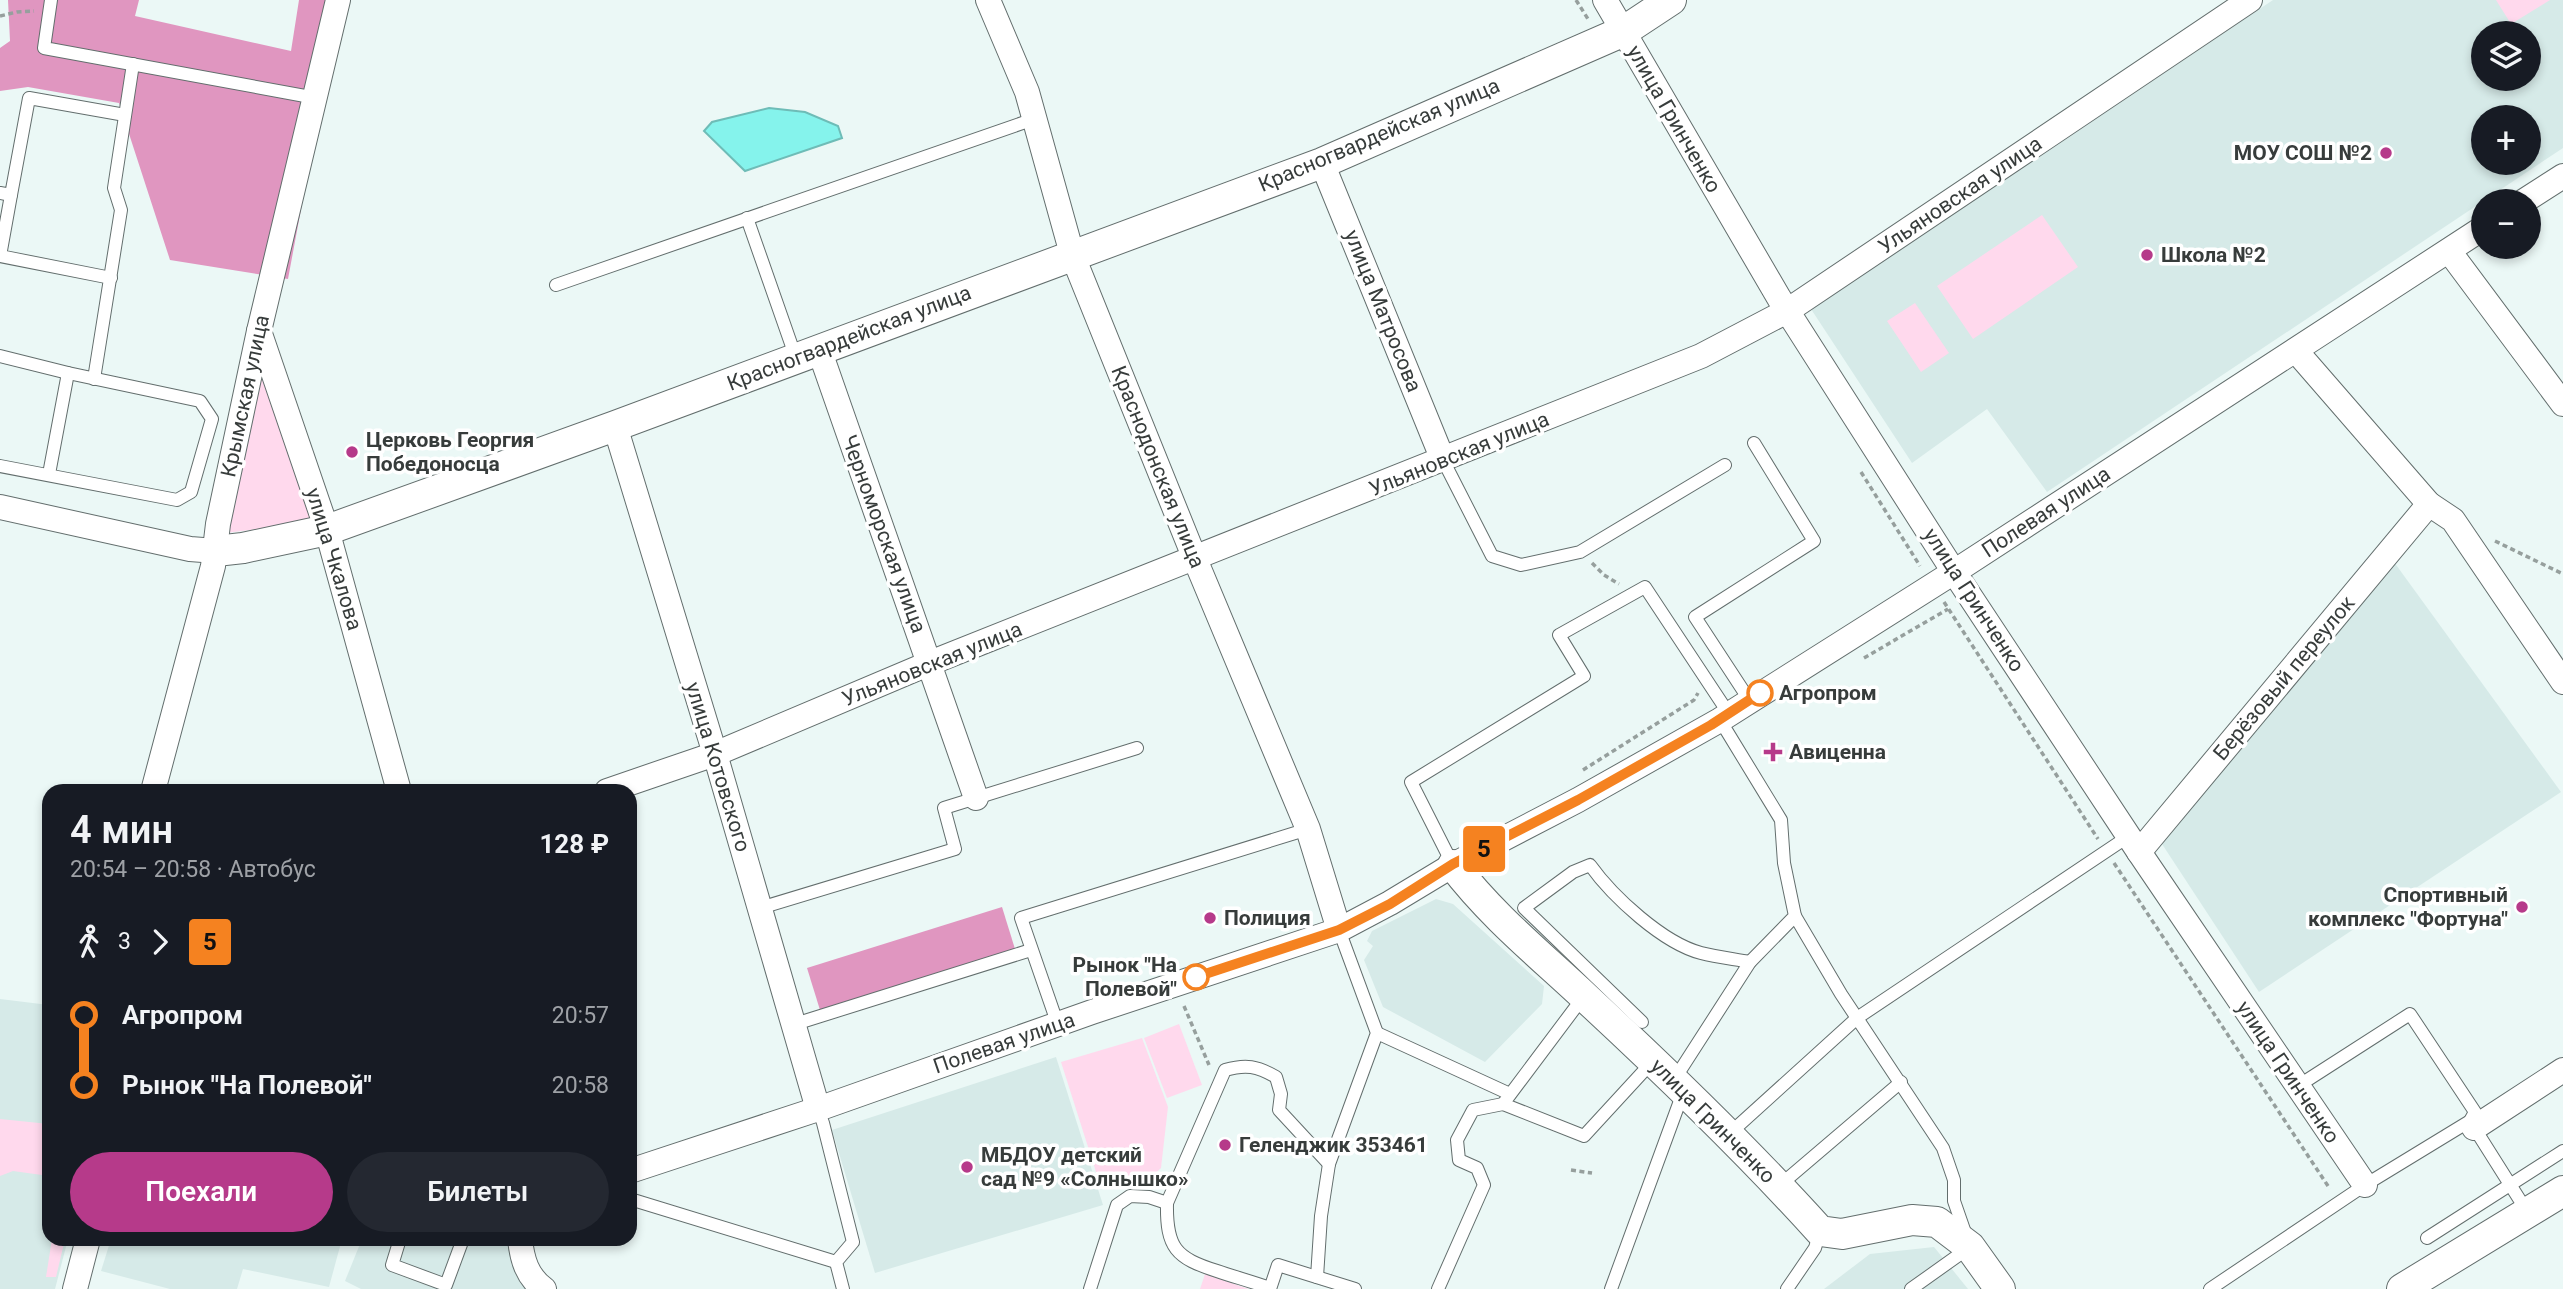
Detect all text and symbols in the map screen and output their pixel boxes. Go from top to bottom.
map controls [2471,21,2541,259]
button: layers [2471,21,2541,91]
street label: улица Гринченко [1622,41,1726,197]
street label: Красногвардейская улица [1255,73,1503,197]
button: + [2471,105,2541,175]
street label: Ульяновская улица [1874,131,2046,259]
place label: МОУ СОШ №2 [2234,141,2372,165]
marker: МОУ СОШ №2 [2378,145,2394,161]
button: − [2471,189,2541,259]
street label: улица Матросова [1340,226,1426,396]
place label: Школа №2 [2161,243,2266,267]
marker: Школа №2 [2139,247,2155,263]
street label: Красногвардейская улица [724,280,974,396]
street label: Крымская улица [216,313,274,479]
street label: Краснодонская улица [1106,362,1210,572]
street label: Ульяновская улица [1366,407,1552,501]
place label: Церковь Георгия Победоносца [366,428,534,476]
street label: Черноморская улица [837,432,931,636]
marker: Церковь Георгия Победоносца [344,444,360,460]
street label: Полевая улица [1977,462,2115,562]
street label: улица Чкалова [301,485,367,633]
street label: улица Гринченко [1919,524,2029,676]
street label: Берёзовый переулок [2208,591,2360,765]
street label: Ульяновская улица [839,617,1025,711]
street label: улица Котовского [681,679,755,855]
marker: Агропром [1747,680,1773,706]
place label: Агропром [1779,681,1877,705]
place label: Авиценна [1789,740,1886,764]
marker: Авиценна [1763,742,1783,762]
text: 4 мин [70,808,173,852]
line badge: 5 [1461,826,1507,872]
text: 128 ₽ [539,829,609,859]
text: 5 [1477,835,1491,863]
text: 20:54 – 20:58 · Автобус [70,856,316,883]
place label: Спортивный комплекс "Фортуна" [2308,883,2508,931]
marker: Спортивный комплекс "Фортуна" [2514,899,2530,915]
place label: Полиция [1224,906,1311,930]
marker: Полиция [1202,910,1218,926]
icon: walk [70,923,108,961]
icon: forward [141,923,179,961]
text: 3 [118,928,131,955]
text: 5 [203,928,217,956]
place label: Рынок "На Полевой" [1073,953,1177,1001]
marker: Рынок "На Полевой" [1183,964,1209,990]
street label: улица Гринченко [2232,996,2344,1148]
text: Агропром [122,1000,243,1030]
text: 20:57 [552,1002,609,1029]
street label: Полевая улица [930,1008,1078,1078]
street label: улица Гринченко [1646,1054,1780,1188]
text: Рынок "На Полевой" [122,1070,372,1100]
text: 20:58 [552,1072,609,1099]
place label: Геленджик 353461 [1239,1133,1428,1157]
marker: Геленджик 353461 [1217,1137,1233,1153]
place label: МБДОУ детский сад №9 «Солнышко» [981,1143,1188,1191]
button: Поехали [70,1152,333,1232]
button: Билеты [347,1152,609,1232]
marker: МБДОУ детский сад №9 «Солнышко» [959,1159,975,1175]

